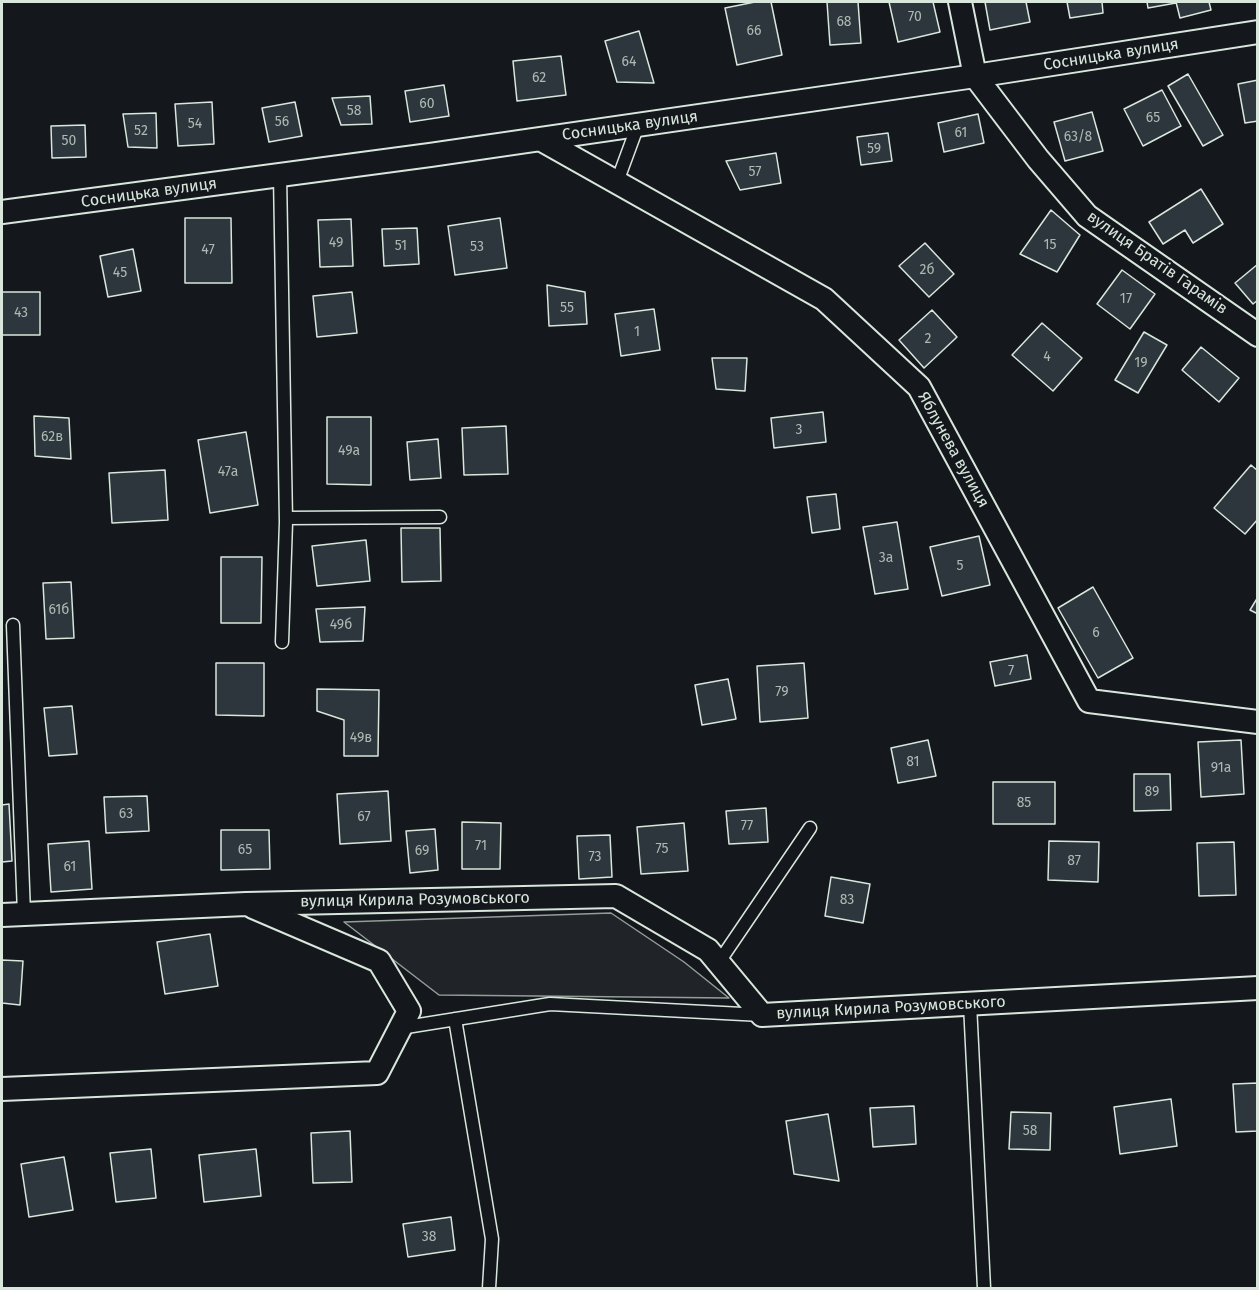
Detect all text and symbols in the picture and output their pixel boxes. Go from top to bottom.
house number: 70 [908,9,922,25]
house number: 68 [836,14,852,30]
house number: 66 [747,23,761,39]
street label: Сосницька вулиця [1042,35,1180,75]
house number: 64 [622,54,636,70]
house number: 62 [532,70,546,86]
house number: 60 [419,96,435,112]
house number: 58 [347,103,361,119]
street label: Сосницька вулиця [561,107,699,145]
house number: 65 [1146,110,1160,126]
house number: 56 [275,114,289,130]
house number: 54 [188,116,202,132]
house number: 52 [134,123,148,139]
house number: 61 [955,125,967,141]
house number: 63/8 [1064,129,1092,145]
house number: 50 [62,133,76,149]
house number: 59 [867,141,881,157]
house number: 57 [749,164,761,180]
street label: Сосницька вулиця [80,174,218,212]
street label: вулиця Братів Гарамів [1083,207,1231,319]
house number: 49 [329,235,343,251]
house number: 15 [1043,237,1057,253]
house number: 51 [395,238,407,254]
house number: 53 [470,239,484,255]
house number: 47 [201,242,215,258]
house number: 2б [919,262,935,278]
house number: 45 [113,265,127,281]
house number: 17 [1120,291,1132,307]
house number: 55 [560,300,574,316]
house number: 43 [14,305,28,321]
house number: 1 [634,324,640,340]
house number: 2 [925,331,931,347]
house number: 4 [1043,349,1051,365]
house number: 19 [1134,355,1148,371]
street label: Яблунева вулиця [913,389,993,511]
house number: 3 [796,422,802,438]
house number: 62в [41,429,63,445]
house number: 49а [338,443,360,459]
house number: 47а [218,464,238,480]
house number: 3а [879,550,893,566]
house number: 5 [956,558,964,574]
house number: 61б [49,602,69,618]
house number: 49б [330,617,352,633]
house number: 6 [1092,625,1100,641]
house number: 7 [1008,663,1014,679]
house number: 79 [775,684,789,700]
house number: 49в [350,730,372,746]
house number: 81 [906,754,920,770]
house number: 91а [1211,760,1231,776]
house number: 89 [1145,784,1159,800]
house number: 85 [1017,795,1031,811]
house number: 63 [119,806,133,822]
house number: 67 [357,809,371,825]
house number: 77 [741,818,753,834]
house number: 71 [475,838,487,854]
house number: 75 [655,841,669,857]
house number: 65 [238,842,252,858]
house number: 69 [415,843,429,859]
house number: 73 [588,849,602,865]
house number: 87 [1067,853,1081,869]
house number: 61 [64,859,76,875]
street label: вулиця Кирила Розумовського [300,888,530,912]
house number: 83 [840,892,854,908]
street label: вулиця Кирила Розумовського [776,992,1006,1024]
house number: 58 [1023,1123,1037,1139]
house number: 38 [422,1229,436,1245]

